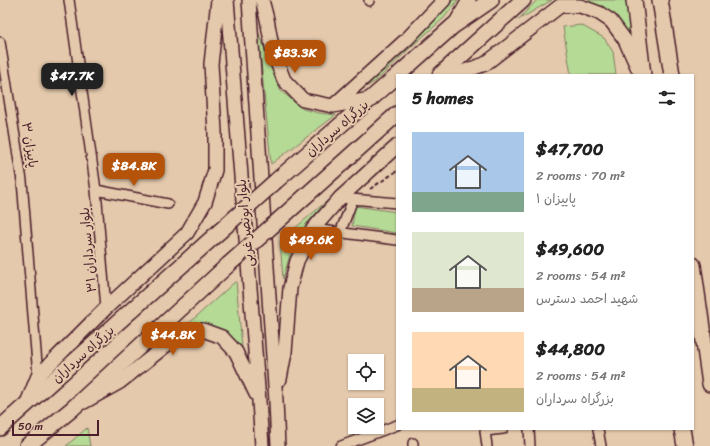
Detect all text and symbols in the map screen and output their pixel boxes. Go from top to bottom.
pin: $83.3K [262,40,328,74]
text: $83.3K [274,41,316,64]
pin: $47.7K [39,63,105,97]
text: $47.7K [50,64,94,87]
text: 5 homes [412,83,473,113]
icon: filters [656,87,678,109]
street label: بزرگراه سرداران [300,94,374,162]
street label: پاییزان ۳ [15,121,45,170]
text: $47,700 [536,134,604,164]
icon: home [444,148,492,196]
pin: $84.8K [101,153,167,187]
text: $84.8K [112,154,156,177]
text: 2 rooms · 70 m² [536,164,625,187]
street label: بلوار ابونصر غربی [230,178,260,268]
text: پاییزان ۱ [536,187,576,210]
street label: بلوار سرداران ۳۱ [73,206,103,294]
pin: $49.6K [278,227,344,261]
text: $49.6K [289,228,333,251]
text: $49,600 [536,234,604,264]
icon: home [444,248,492,296]
text: 2 rooms · 54 m² [536,264,626,287]
text: شهید احمد دسترس [536,287,638,310]
street label: بزرگراه سرداران [46,319,120,389]
pin: $44.8K [140,322,206,356]
text: $44.8K [151,323,195,346]
text: $44,800 [536,334,605,364]
icon: home [444,348,492,396]
map controls [348,354,384,434]
button: locate [348,354,384,390]
text: 2 rooms · 54 m² [536,364,626,387]
text: بزرگراه سرداران [536,387,614,410]
button: layers [348,398,384,434]
text: 50 m [18,417,43,436]
scale bar [12,418,99,437]

